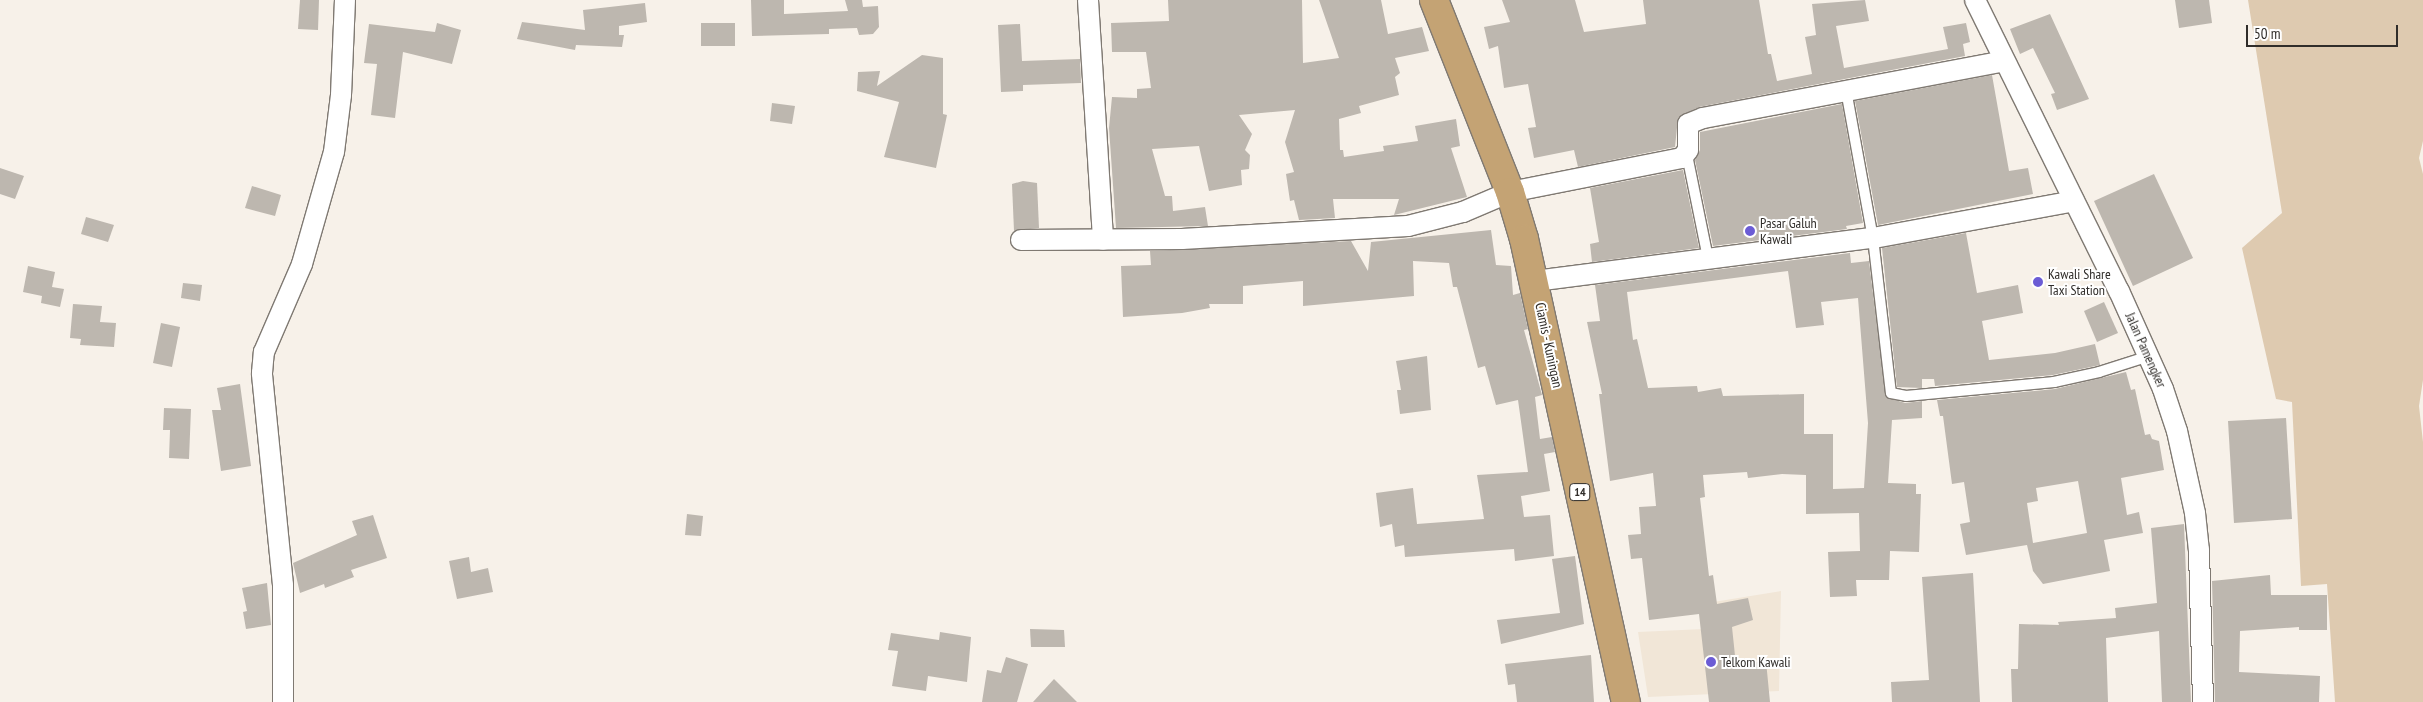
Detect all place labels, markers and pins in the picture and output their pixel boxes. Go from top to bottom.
place label: Pasar Galuh Kawali [1760,215,1817,248]
marker: Pasar Galuh Kawali [1744,225,1756,237]
place label: Kawali Share Taxi Station [2048,266,2111,298]
marker: Kawali Share Taxi Station [2032,276,2044,288]
place label: Telkom Kawali [1721,654,1791,670]
marker: Telkom Kawali [1705,656,1717,668]

